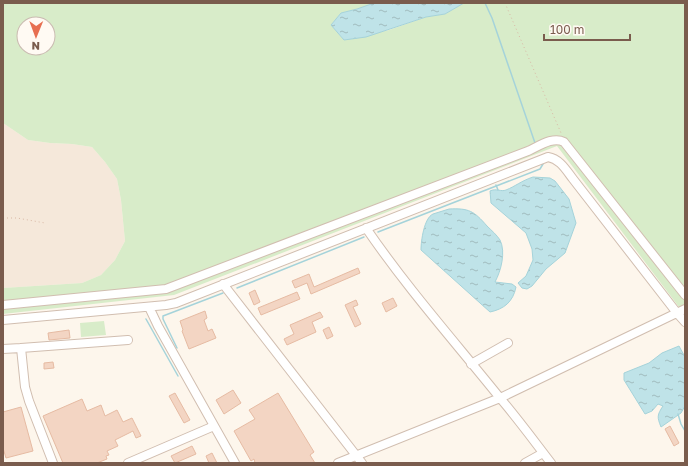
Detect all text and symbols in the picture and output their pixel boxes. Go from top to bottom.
north arrow [16,16,56,56]
scale bar [544,16,630,42]
text: 100 m [550,22,584,37]
text: N [32,40,40,53]

